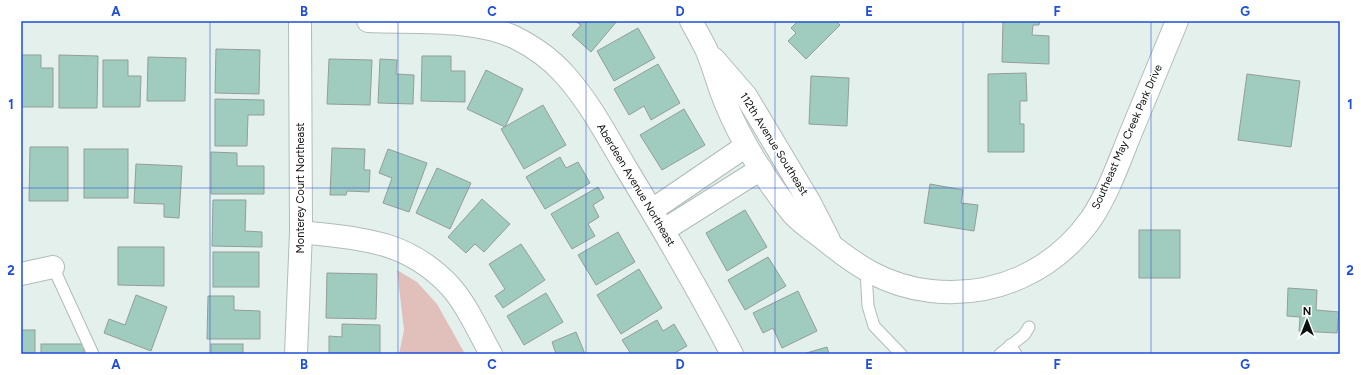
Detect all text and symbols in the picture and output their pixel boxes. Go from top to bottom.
text: A [111,4,121,19]
text: B [300,4,308,19]
text: C [487,4,497,19]
text: D [675,4,685,19]
text: E [865,4,873,19]
text: F [1053,4,1061,19]
text: G [1240,4,1250,19]
street label: Southeast May Creek Park Drive [1089,63,1165,211]
street label: 112th Avenue Southeast [737,90,811,198]
text: 1 [8,97,14,112]
text: 1 [1347,97,1353,112]
street label: Aberdeen Avenue Northeast [594,121,678,249]
street label: Monterey Court Northeast [294,123,307,253]
text: 2 [7,263,15,278]
text: 2 [1346,263,1354,278]
north arrow [1287,301,1327,341]
text: N [1303,305,1311,318]
text: A [111,357,121,372]
text: B [300,357,308,372]
text: C [487,357,497,372]
text: D [675,357,685,372]
text: E [865,357,873,372]
text: F [1053,357,1061,372]
text: G [1240,357,1250,372]

